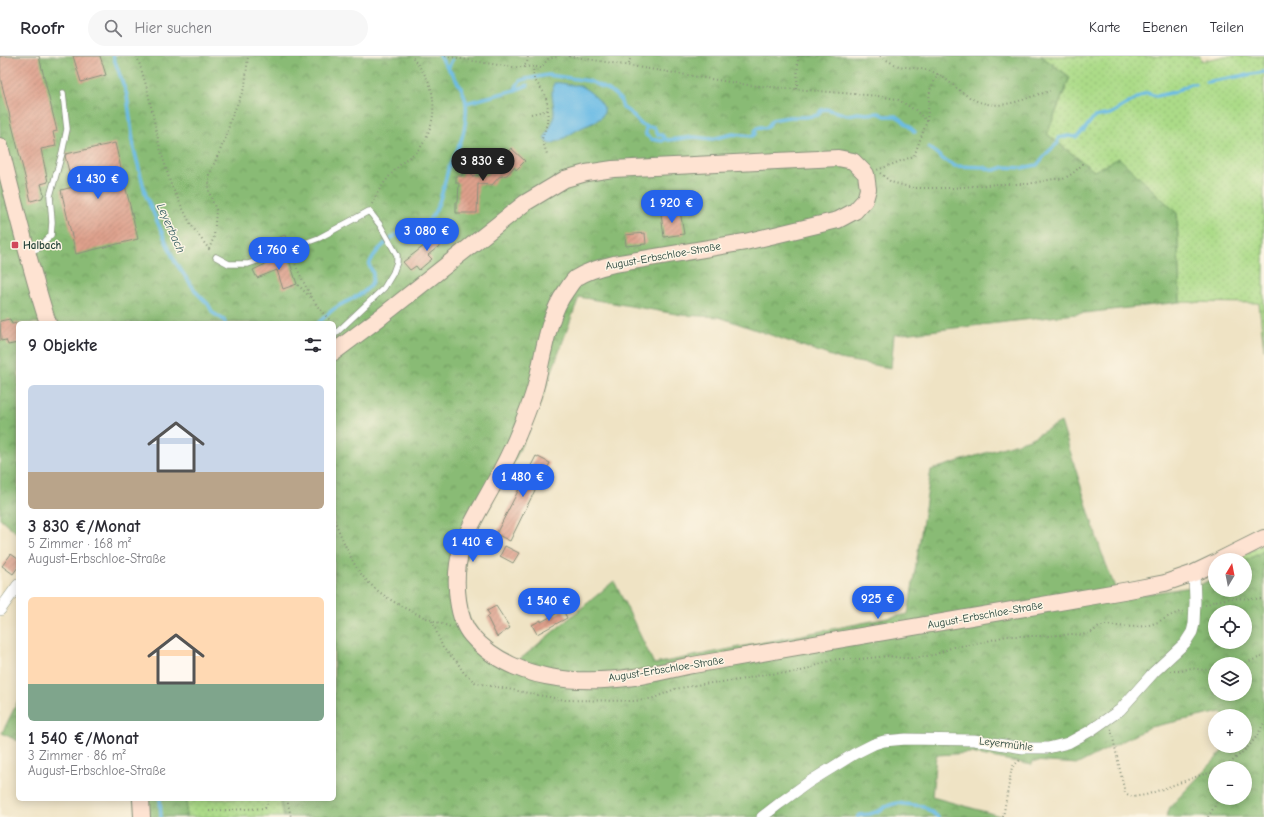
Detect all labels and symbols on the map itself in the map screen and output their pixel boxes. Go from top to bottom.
pin: 3 830 € [446,148,520,182]
pin: 1 430 € [61,166,135,200]
pin: 1 920 € [635,190,709,224]
water label: Leyerbach [154,201,188,255]
pin: 3 080 € [390,218,464,252]
pin: 1 760 € [242,237,316,271]
place label: Halbach [23,239,62,252]
street label: August-Erbschloe-Straße [604,239,722,273]
marker: Halbach [10,240,20,250]
pin: 1 480 € [486,464,560,498]
pin: 1 410 € [436,529,510,563]
north arrow [1208,553,1252,597]
pin: 925 € [850,586,906,620]
pin: 1 540 € [512,588,586,622]
street label: August-Erbschloe-Straße [926,598,1044,632]
street label: August-Erbschloe-Straße [607,653,725,685]
street label: Leyermühle [978,734,1034,754]

